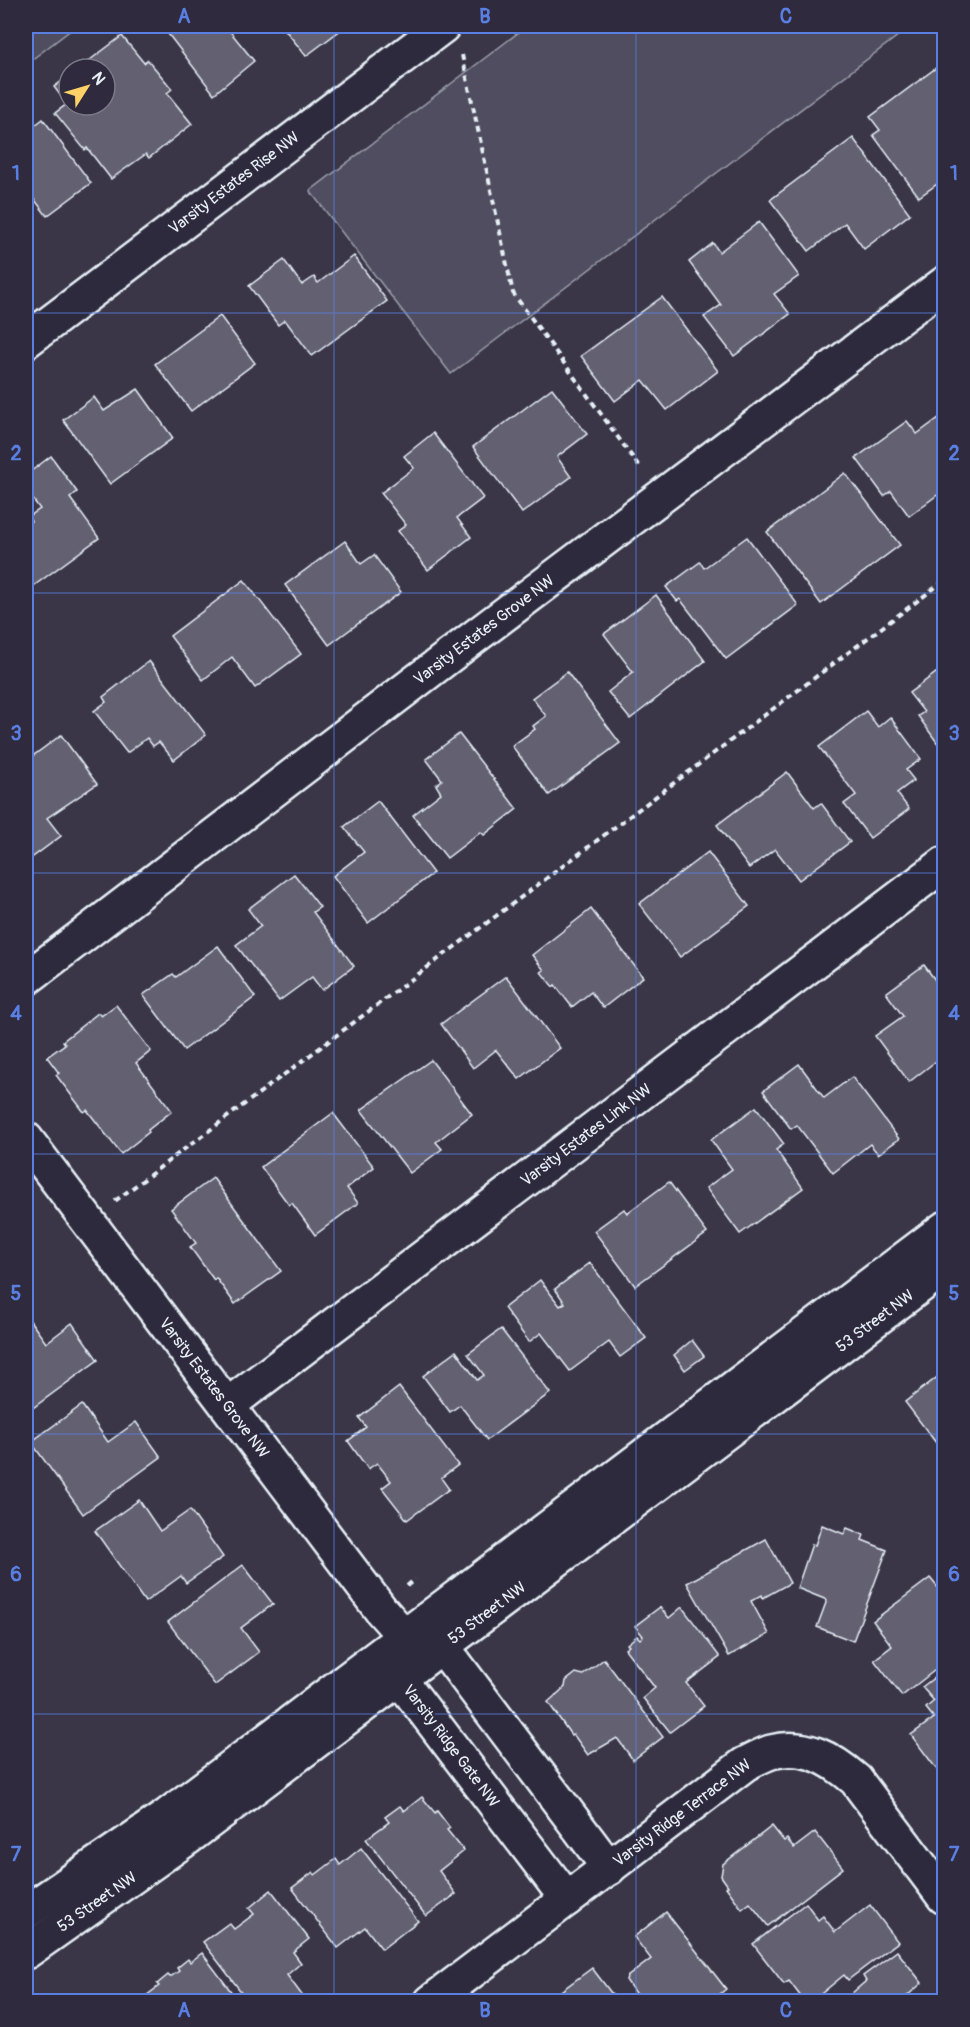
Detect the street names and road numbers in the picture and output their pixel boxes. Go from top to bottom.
street label: Varsity Estates Rise NW [165,127,303,239]
street label: Varsity Estates Grove NW [410,571,558,689]
street label: Varsity Estates Link NW [517,1079,655,1191]
street label: 53 Street NW [832,1285,918,1357]
street label: Varsity Estates Grove NW [155,1314,273,1462]
street label: 53 Street NW [444,1577,530,1649]
street label: Varsity Ridge Gate NW [398,1681,504,1811]
street label: Varsity Ridge Terrace NW [609,1755,755,1871]
street label: 53 Street NW [53,1867,141,1937]

